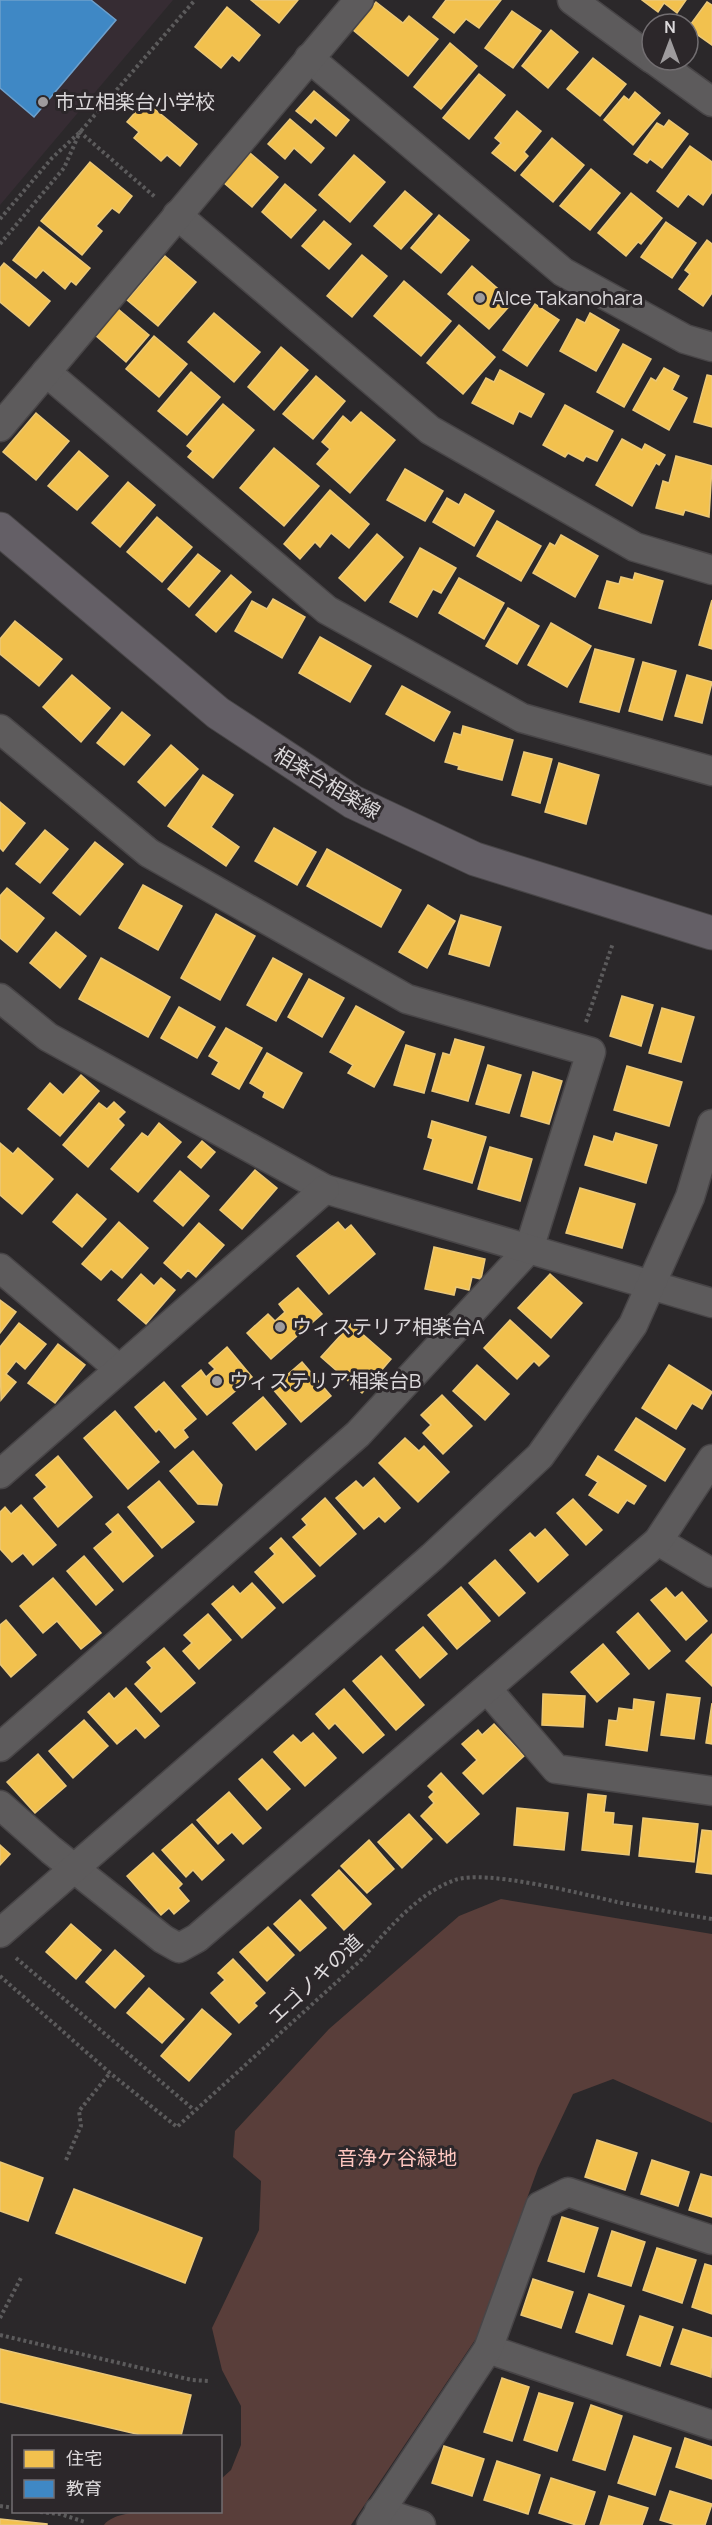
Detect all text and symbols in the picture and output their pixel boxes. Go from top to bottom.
north arrow [640,12,700,72]
text: N [664,16,676,38]
place label: 市立相楽台小学校 [55,88,215,115]
marker: 市立相楽台小学校 [36,95,50,109]
place label: Alce Takanohara [492,284,643,311]
marker: Alce Takanohara [473,291,487,305]
street label: 相楽台相楽線 [269,740,386,825]
place label: ウィステリア相楽台A [292,1313,485,1340]
marker: ウィステリア相楽台A [273,1320,287,1334]
place label: ウィステリア相楽台B [229,1367,421,1394]
marker: ウィステリア相楽台B [210,1374,224,1388]
street label: エゴノキの道 [262,1928,368,2029]
park label: 音浄ケ谷緑地 [337,2144,457,2171]
legend [12,2435,222,2513]
text: 住宅 [66,2446,102,2470]
text: 教育 [66,2476,102,2500]

